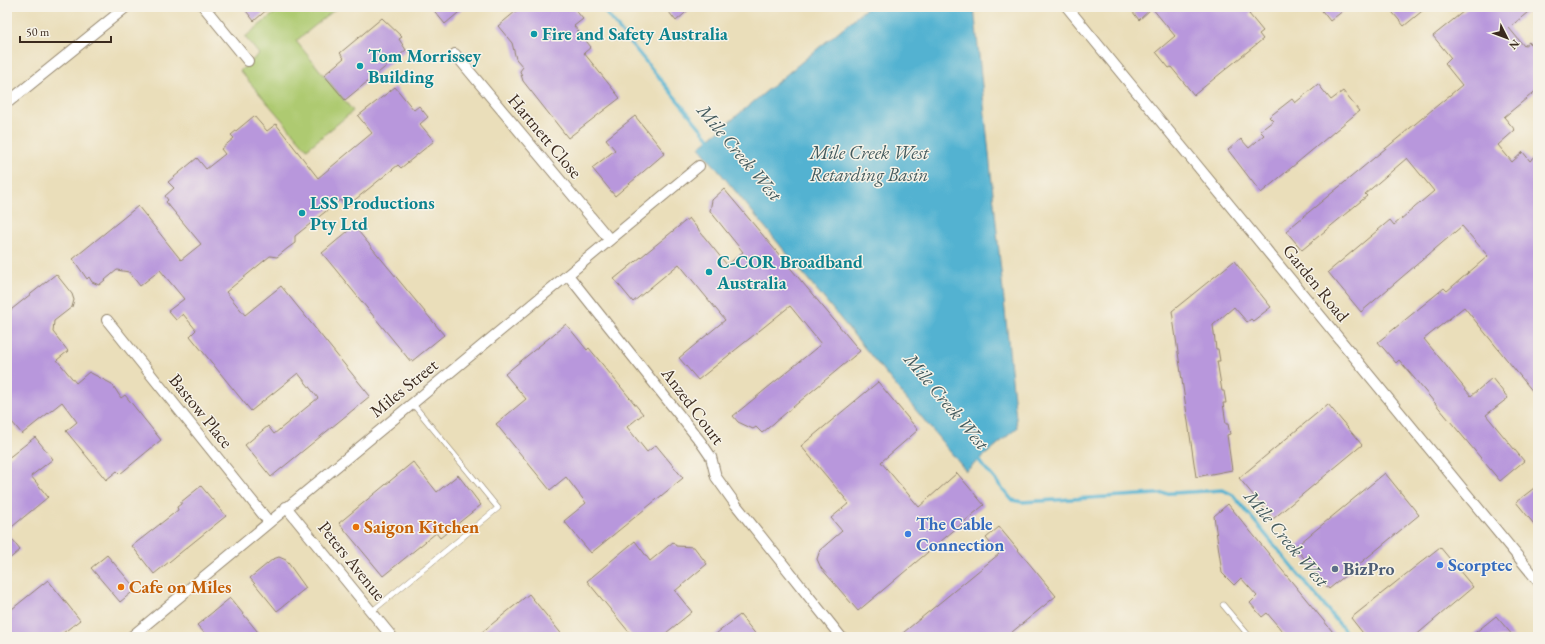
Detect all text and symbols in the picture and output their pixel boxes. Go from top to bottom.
scale bar [20,18,111,44]
north arrow [1487,18,1527,58]
place label: Fire and Safety Australia [542,22,728,45]
text: 50 m [26,24,50,40]
marker: Fire and Safety Australia [529,29,539,39]
text: N [1506,37,1523,53]
place label: Tom Morrissey Building [368,44,481,88]
marker: Tom Morrissey Building [355,61,365,71]
street label: Hartnett Close [503,89,588,183]
water label: Mile Creek West [691,98,788,207]
water label: Mile Creek West Retarding Basin [808,140,930,187]
place label: LSS Productions Pty Ltd [310,191,435,235]
marker: LSS Productions Pty Ltd [297,208,307,218]
street label: Garden Road [1278,239,1355,327]
place label: C-COR Broadband Australia [716,250,863,294]
marker: C-COR Broadband Australia [704,267,714,277]
water label: Mile Creek West [898,347,995,456]
street label: Miles Street [365,353,443,422]
street label: Anzed Court [656,362,730,449]
street label: Bastow Place [164,369,238,453]
water label: Mile Creek West [1238,484,1335,593]
place label: The Cable Connection [916,512,1004,556]
place label: Saigon Kitchen [364,515,479,538]
street label: Peters Avenue [313,516,391,605]
marker: Saigon Kitchen [351,522,361,532]
marker: The Cable Connection [903,529,913,539]
place label: Scorptec [1448,553,1513,576]
place label: BizPro [1343,557,1395,580]
marker: Scorptec [1435,560,1445,570]
marker: BizPro [1330,564,1340,574]
place label: Cafe on Miles [129,575,231,598]
marker: Cafe on Miles [116,582,126,592]

